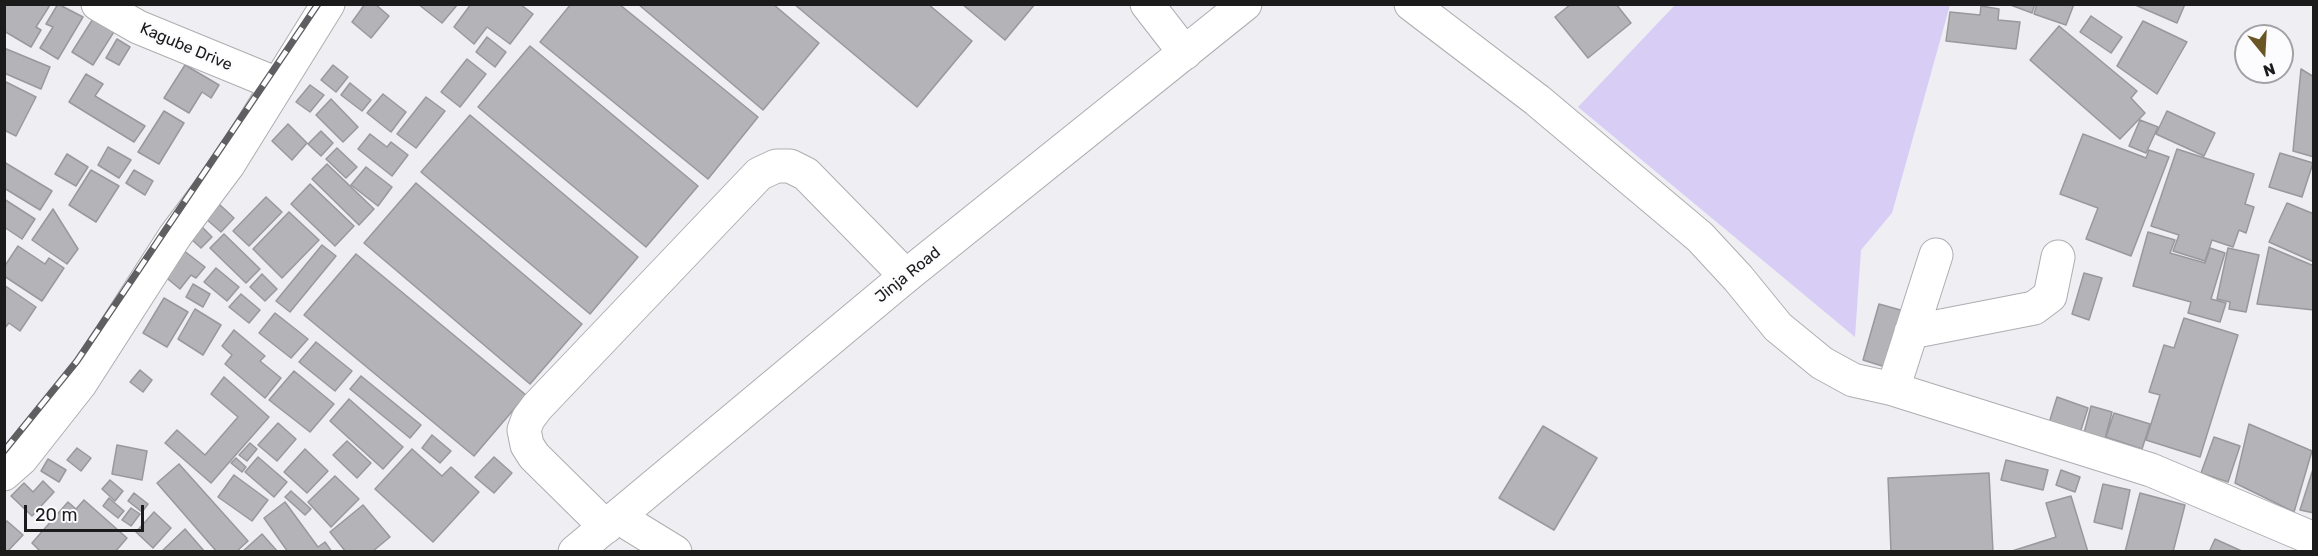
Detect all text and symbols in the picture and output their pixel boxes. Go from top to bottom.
street label: Kagube Drive [137,19,235,75]
north arrow [2234,24,2294,84]
text: N [2261,59,2278,81]
street label: Jinja Road [871,243,945,307]
scale bar [27,493,147,531]
text: 20 m [35,504,77,526]

